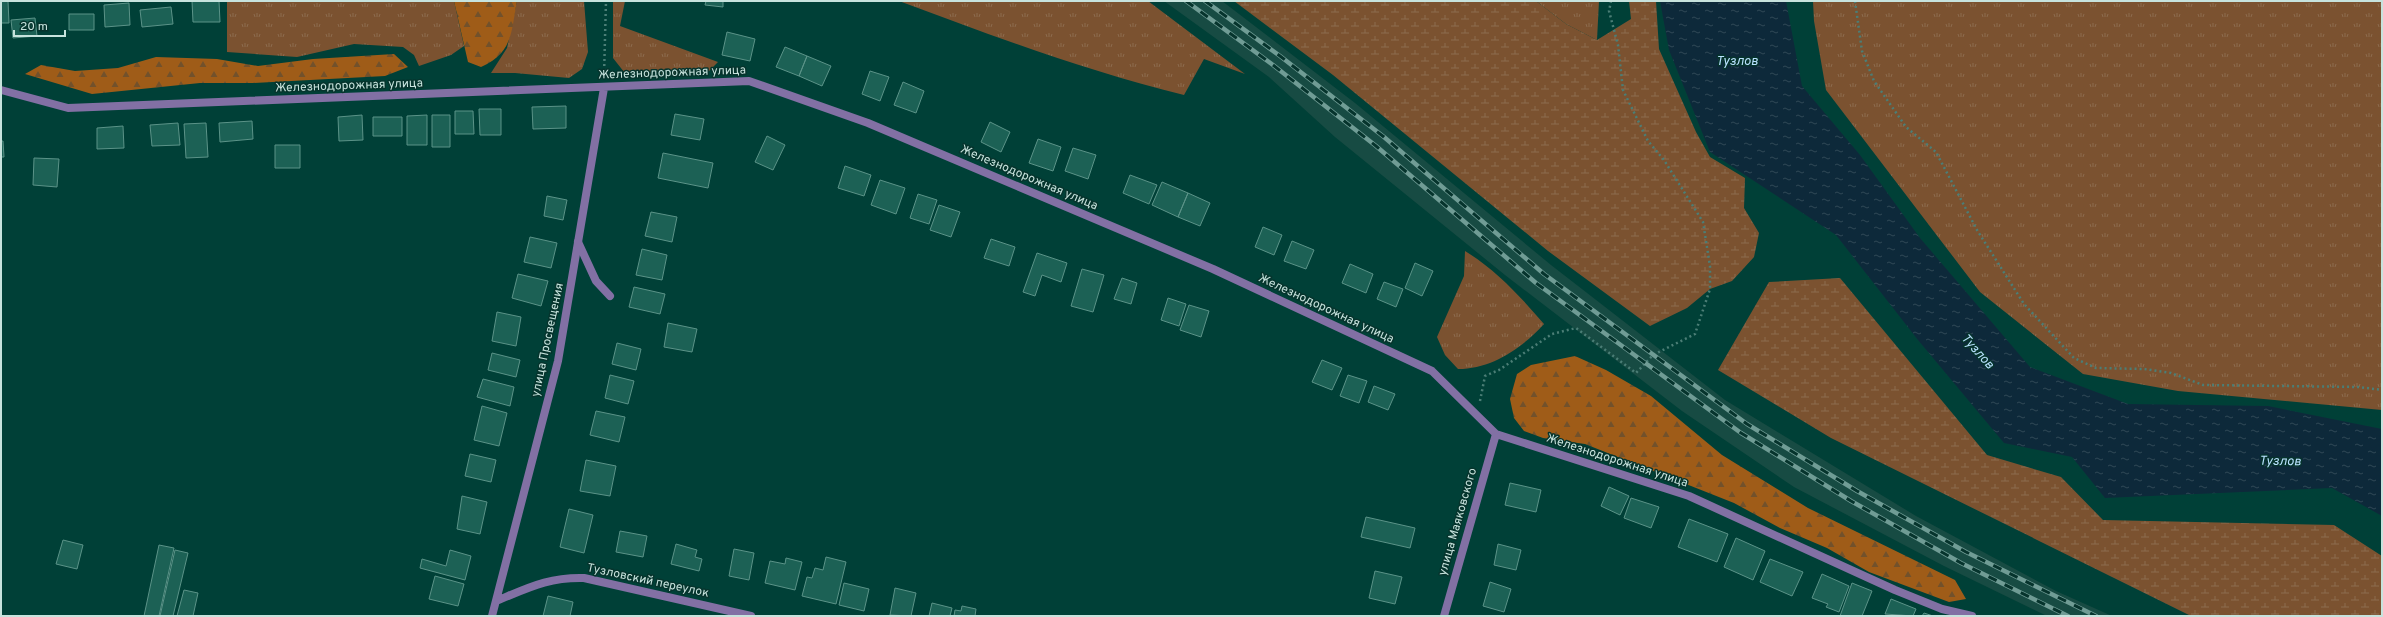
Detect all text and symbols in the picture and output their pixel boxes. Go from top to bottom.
scale bar [14,12,65,38]
text: 20 m [20,19,48,35]
water label: Тузлов [1716,54,1759,70]
street label: Железнодорожная улица [598,62,746,84]
street label: Железнодорожная улица [275,75,423,97]
street label: Железнодорожная улица [958,142,1100,214]
street label: Железнодорожная улица [1256,271,1396,347]
street label: улица Просвещения [528,282,568,398]
water label: Тузлов [1957,331,1998,374]
street label: Железнодорожная улица [1544,431,1690,491]
water label: Тузлов [2259,454,2302,470]
street label: улица Маяковского [1435,466,1481,578]
street label: Тузловский переулок [586,560,711,602]

